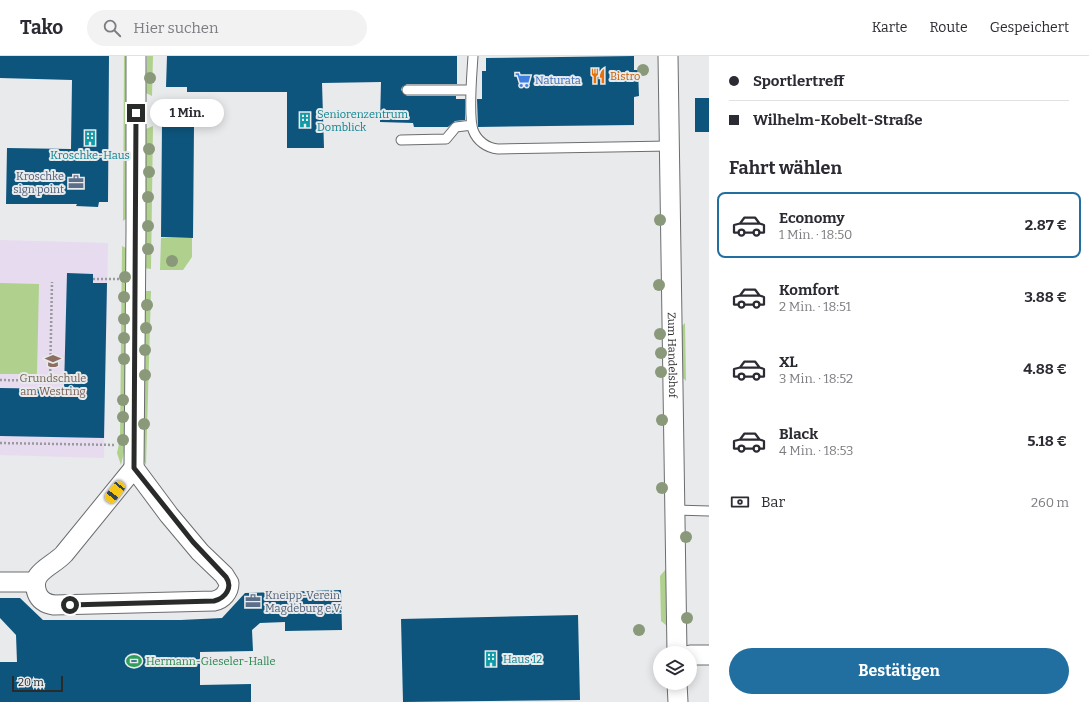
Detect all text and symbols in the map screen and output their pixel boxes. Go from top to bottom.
search box [87,10,367,46]
text: Tako [20,16,63,39]
icon: search [101,17,123,39]
text: Hier suchen [133,19,218,37]
text: Karte [872,19,907,36]
text: Route [929,19,968,36]
text: Gespeichert [990,19,1069,36]
restaurant icon: Bistro [589,67,607,85]
place label: Bistro [610,70,640,83]
supermarket icon: Naturata [514,71,532,89]
text: Sportlertreff [753,72,844,90]
place label: Naturata [535,74,581,87]
callout: 1 Min. [150,99,224,127]
route end [127,104,145,122]
text: 1 Min. [169,105,205,120]
place label: Seniorenzentrum Domblick [317,108,409,134]
building icon: Seniorenzentrum Domblick [296,111,314,129]
text: Wilhelm-Kobelt-Straße [753,111,922,129]
building icon: Kroschke-Haus [81,129,99,147]
place label: Kroschke-Haus [50,149,130,162]
text: Fahrt wählen [729,157,842,179]
place label: Kroschke sign point [13,170,64,196]
office icon: Kroschke sign point [67,173,85,191]
icon: car [731,207,767,243]
text: Economy [779,209,845,227]
text: 2.87 € [1025,216,1067,234]
text: 1 Min. · 18:50 [779,227,852,242]
icon: car [731,279,767,315]
text: Komfort [779,281,839,299]
text: 3.88 € [1024,288,1067,306]
text: 2 Min. · 18:51 [779,299,851,314]
street label: Zum Handelshof [665,312,679,399]
icon: car [731,351,767,387]
school or university icon: Grundschule am Westring [44,352,62,370]
text: XL [779,353,798,371]
text: 4.88 € [1023,360,1067,378]
text: 3 Min. · 18:52 [779,371,853,386]
place label: Grundschule am Westring [20,372,86,398]
icon: car [731,423,767,459]
text: Black [779,425,818,443]
text: 5.18 € [1027,432,1067,450]
text: 4 Min. · 18:53 [779,443,854,458]
car [103,479,127,505]
icon: cash [729,491,751,513]
text: Bar [761,493,785,511]
text: 260 m [1031,495,1069,510]
place label: Kneipp-Verein Magdeburg e.V. [265,589,342,615]
office icon: Kneipp-Verein Magdeburg e.V. [244,592,262,610]
route start [61,596,79,614]
map controls [653,646,697,690]
button: layers [653,646,697,690]
button: Bestätigen [729,648,1069,694]
building icon: Haus 12 [482,650,500,668]
sports icon: Hermann-Gieseler-Halle [125,652,143,670]
place label: Haus 12 [503,653,542,666]
place label: Hermann-Gieseler-Halle [146,655,276,668]
scale bar [12,674,63,693]
text: 20 m [18,676,44,689]

